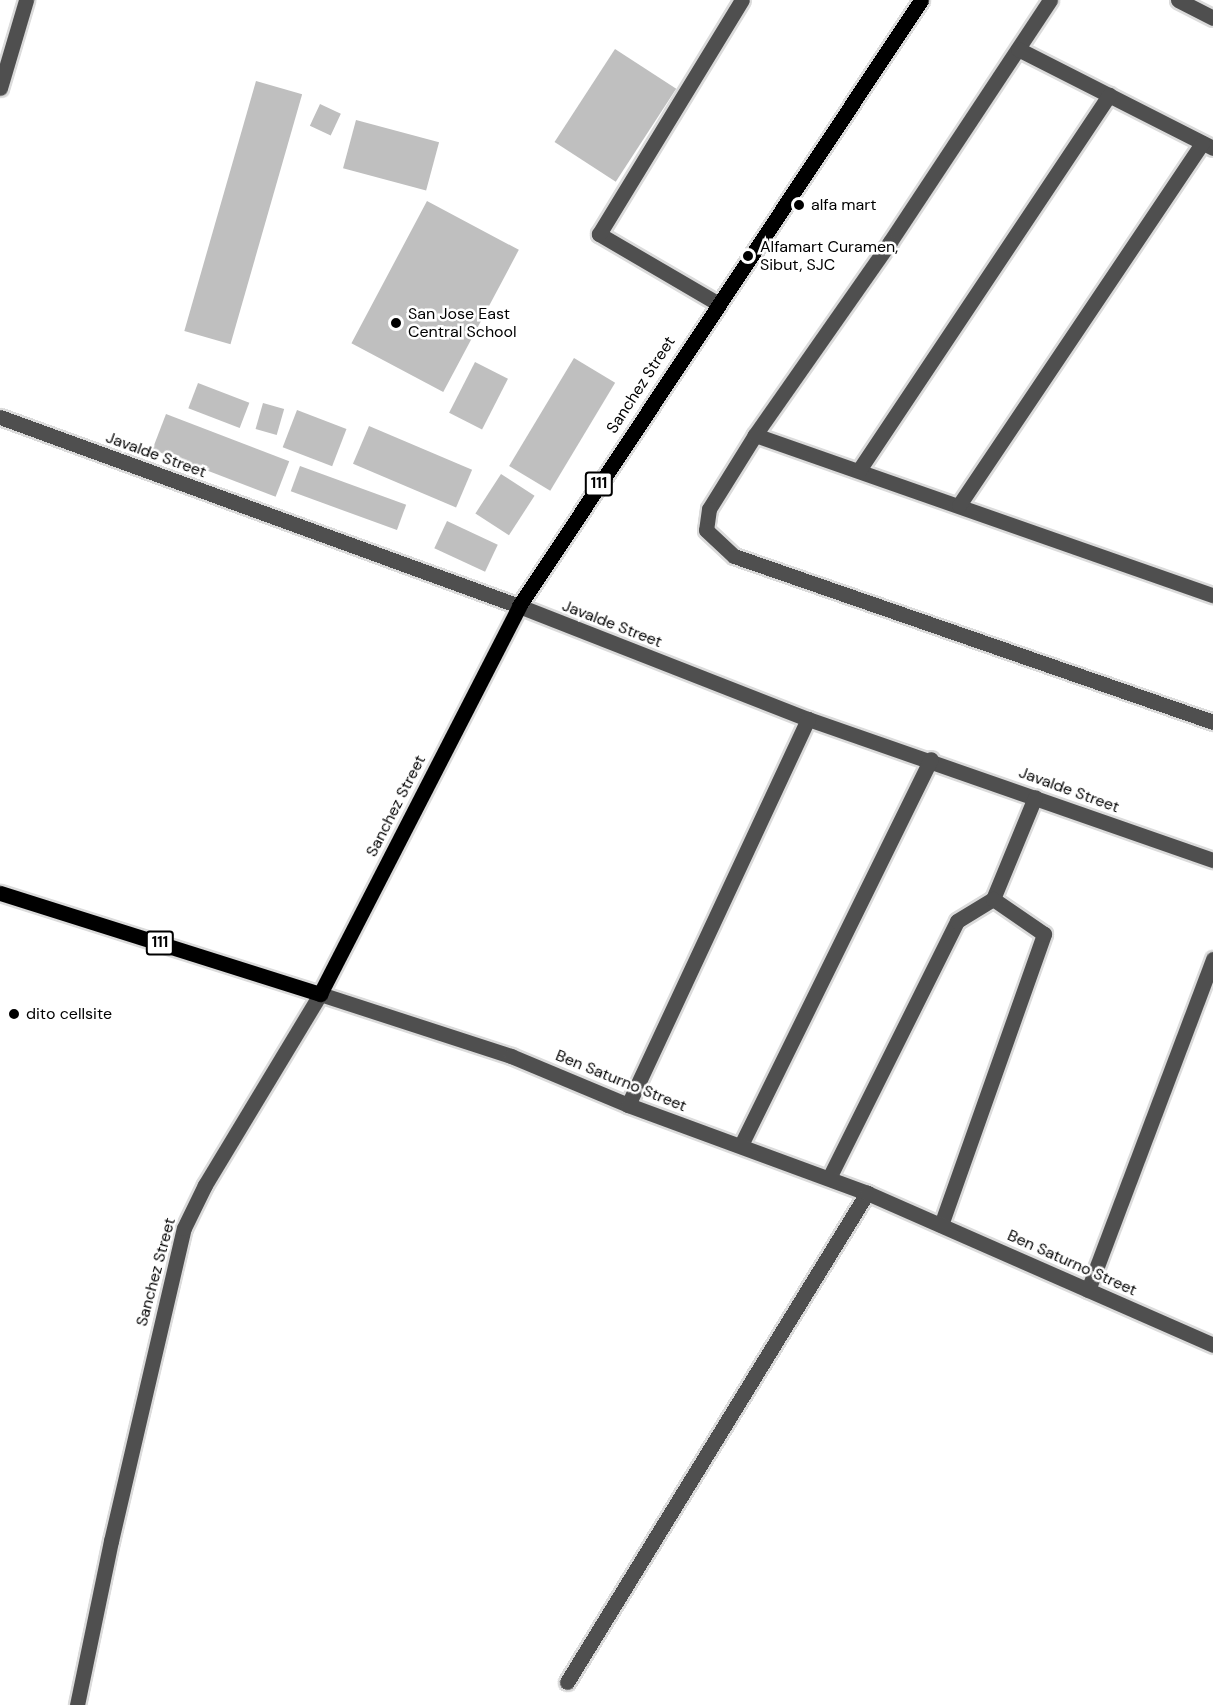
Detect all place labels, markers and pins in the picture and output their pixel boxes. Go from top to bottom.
place label: alfa mart [811,195,877,215]
marker: alfa mart [792,198,806,212]
place label: Alfamart Curamen, Sibut, SJC [760,237,898,275]
marker: Alfamart Curamen, Sibut, SJC [741,249,755,263]
place label: San Jose East Central School [408,304,517,342]
marker: San Jose East Central School [389,316,403,330]
place label: dito cellsite [26,1004,112,1024]
marker: dito cellsite [7,1007,21,1021]

